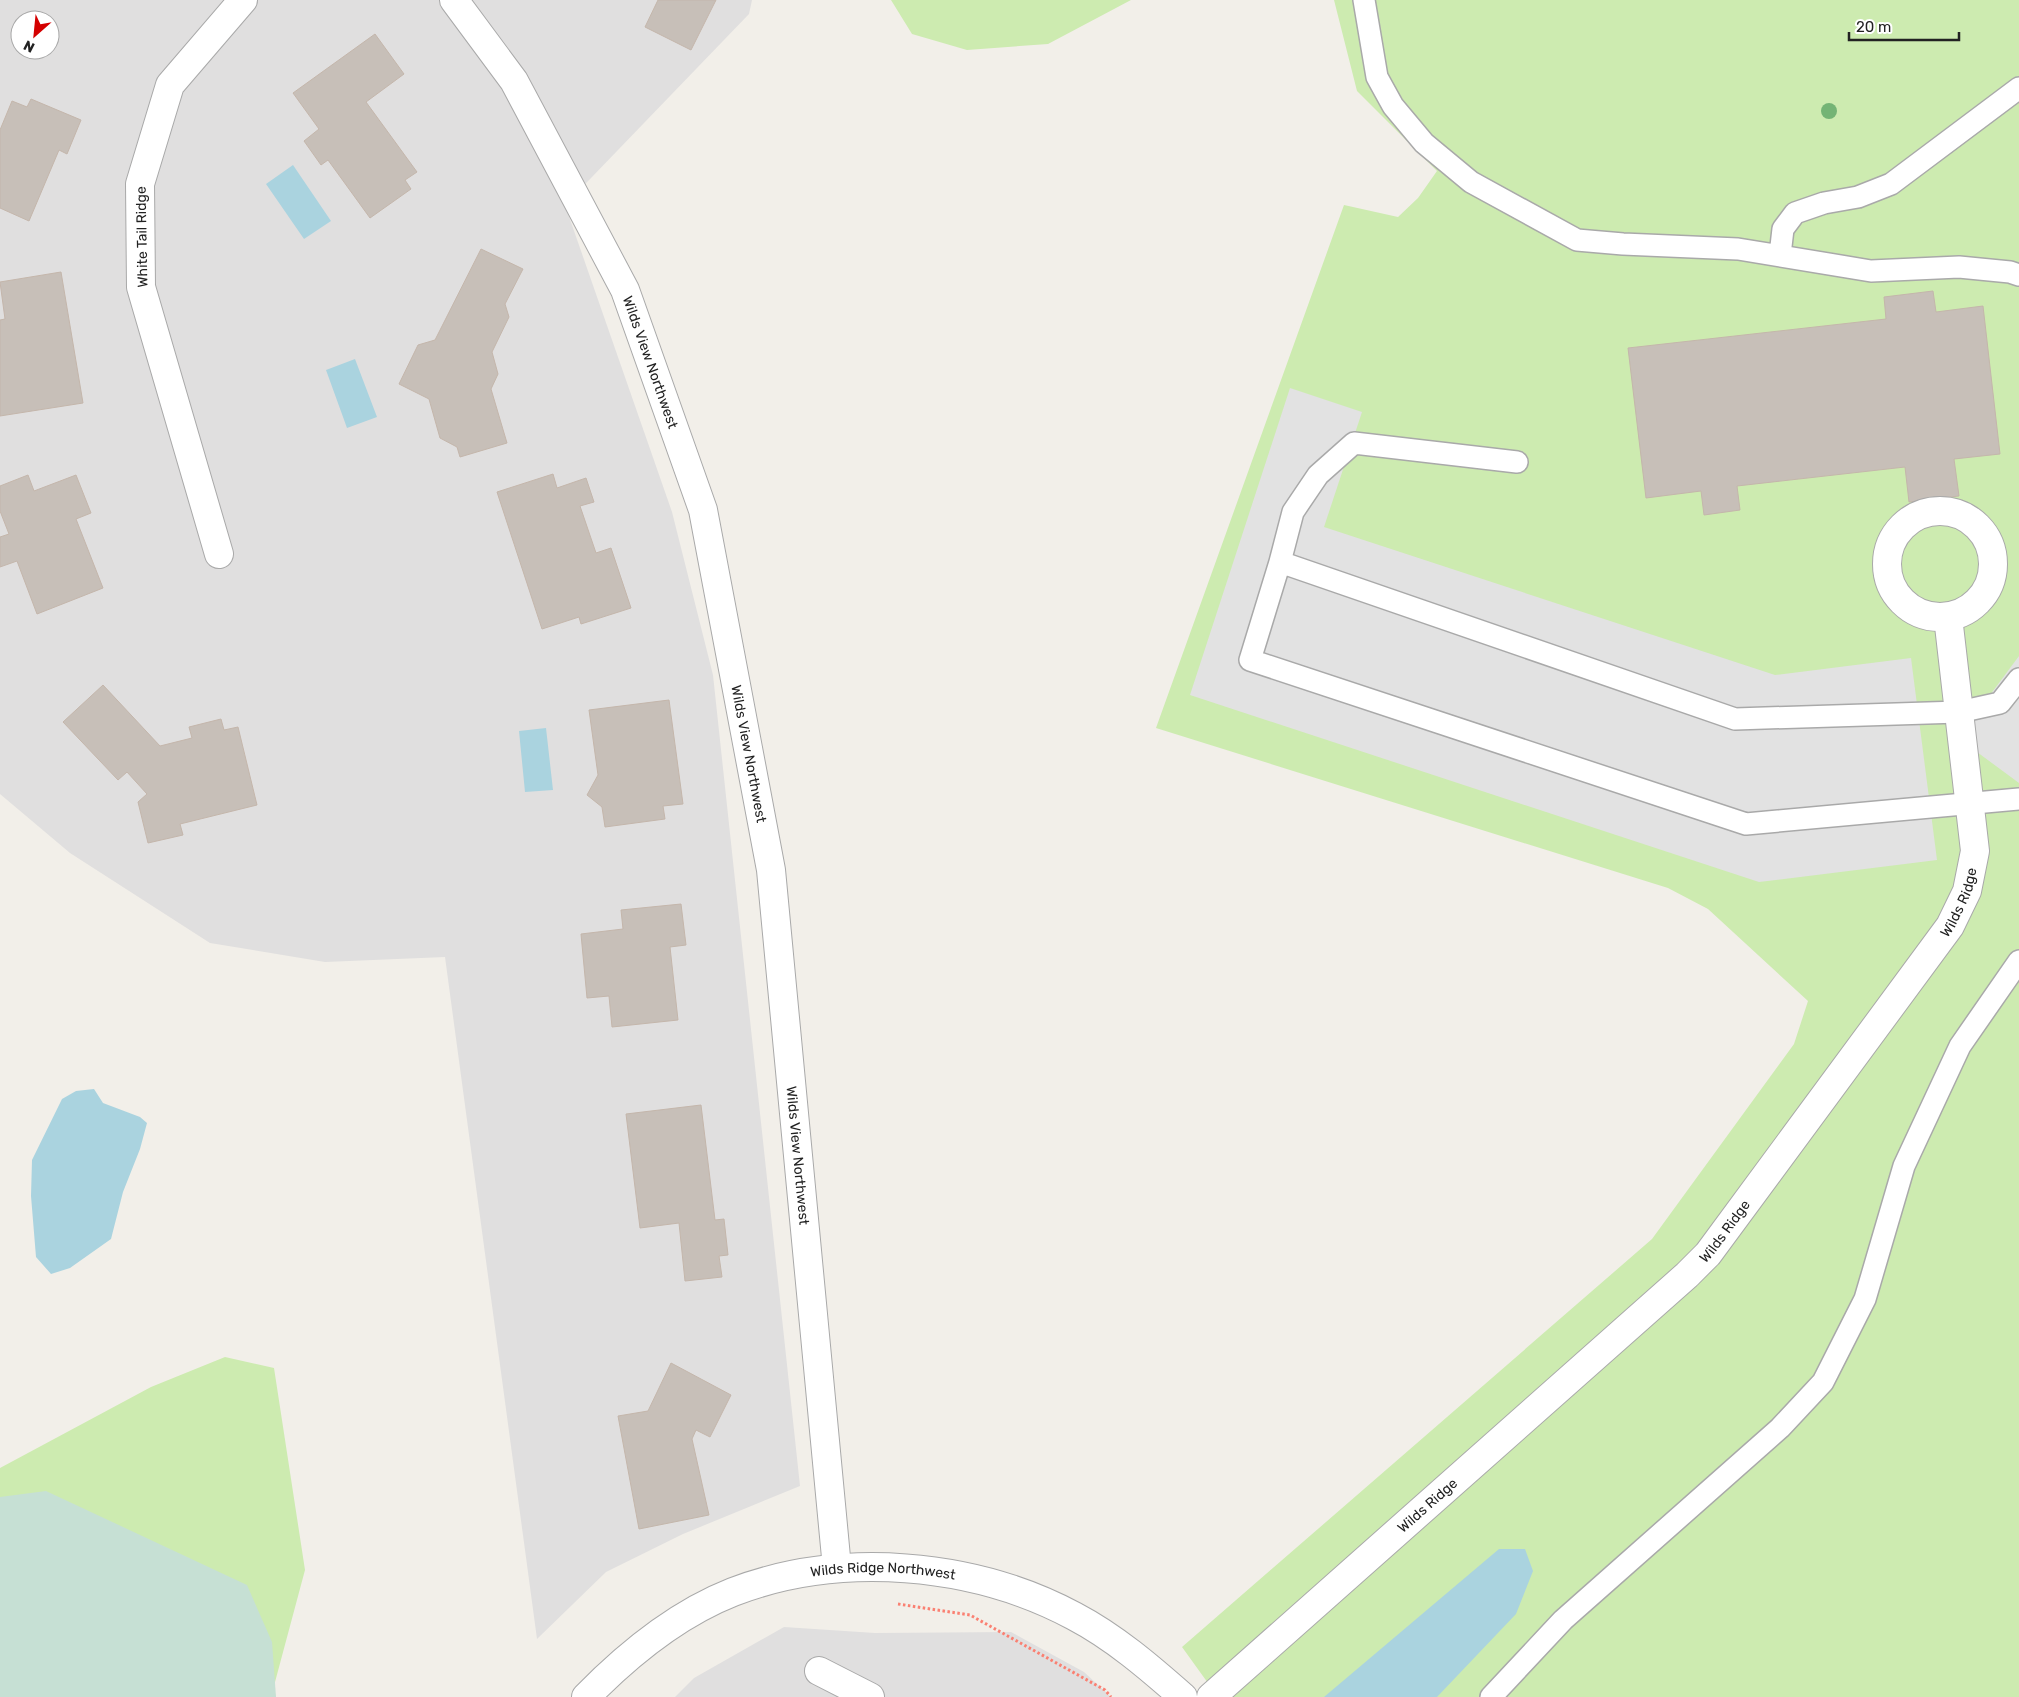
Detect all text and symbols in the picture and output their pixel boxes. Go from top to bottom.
north arrow [10,10,60,60]
scale bar [1849,10,1959,42]
text: 20 m [1856,18,1891,36]
text: N [21,36,38,56]
street label: White Tail Ridge [133,186,151,288]
street label: Wilds View Northwest [619,293,682,431]
street label: Wilds View Northwest [728,684,770,825]
street label: Wilds Ridge [1936,866,1980,940]
street label: Wilds View Northwest [783,1085,813,1226]
street label: Wilds Ridge [1696,1196,1754,1266]
street label: Wilds Ridge [1394,1474,1461,1536]
street label: Wilds Ridge Northwest [809,1559,958,1583]

